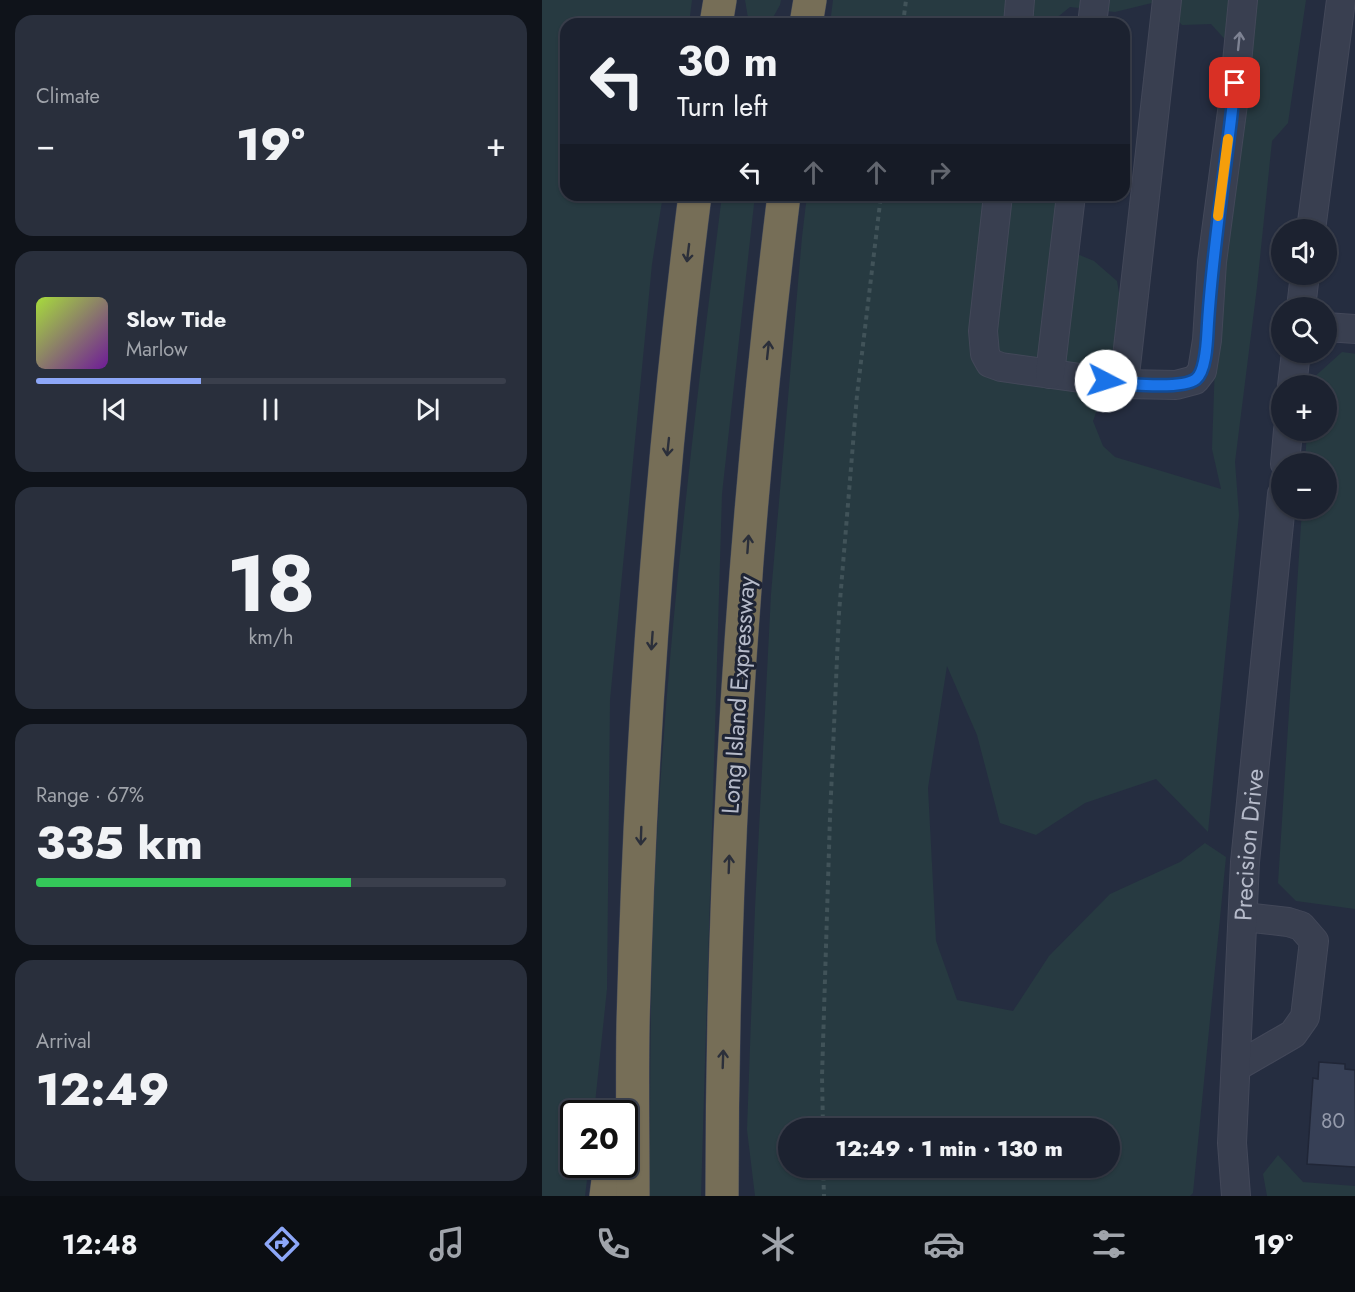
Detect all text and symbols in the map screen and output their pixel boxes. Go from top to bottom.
text: 30 m [677,31,778,92]
one-way arrow [1234,31,1245,51]
icon: left [578,42,656,120]
pin [1209,57,1260,108]
icon: arrive [1218,66,1251,99]
text: Climate [36,82,100,111]
text: Turn left [677,87,767,126]
text: 19° [236,112,305,177]
text: − [36,121,55,168]
text: + [486,121,506,168]
icon: left [734,156,767,189]
icon: ahead [797,156,830,189]
icon: ahead [860,156,893,189]
icon: right [923,156,956,189]
map controls [1271,219,1337,519]
button: sound [1271,219,1337,285]
one-way arrow [682,243,693,262]
button: search [1271,297,1337,363]
text: Slow Tide [126,303,226,335]
text: Marlow [126,335,188,364]
one-way arrow [762,340,773,360]
position arrow [1074,349,1138,413]
button: + [1271,375,1337,441]
icon: previous [98,393,131,426]
icon: pause [254,393,287,426]
icon: next [411,393,444,426]
one-way arrow [662,437,673,457]
button: − [1271,453,1337,519]
text: 18 [227,528,315,640]
one-way arrow [743,534,754,554]
street label: Long Island Expressway [712,575,764,815]
text: km/h [248,623,294,652]
one-way arrow [647,631,658,651]
street label: Precision Drive [1225,767,1272,922]
text: Range · 67% [36,781,144,810]
text: 335 km [36,811,203,876]
one-way arrow [635,826,646,846]
one-way arrow [723,855,735,875]
text: Arrival [36,1027,91,1056]
one-way arrow [718,1050,729,1070]
text: 12:49 [36,1057,170,1122]
speed limit sign: 20 [560,1100,638,1178]
house number: 80 [1321,1106,1345,1136]
text: 12:49 · 1 min · 130 m [835,1132,1063,1164]
icon: directions [261,1223,303,1265]
icon: music [426,1223,468,1265]
icon: phone [592,1223,634,1265]
icon: climate [757,1223,799,1265]
icon: car [923,1223,965,1265]
icon: filters [1088,1223,1130,1265]
text: 12:48 [62,1225,138,1264]
text: 19° [1253,1225,1293,1264]

